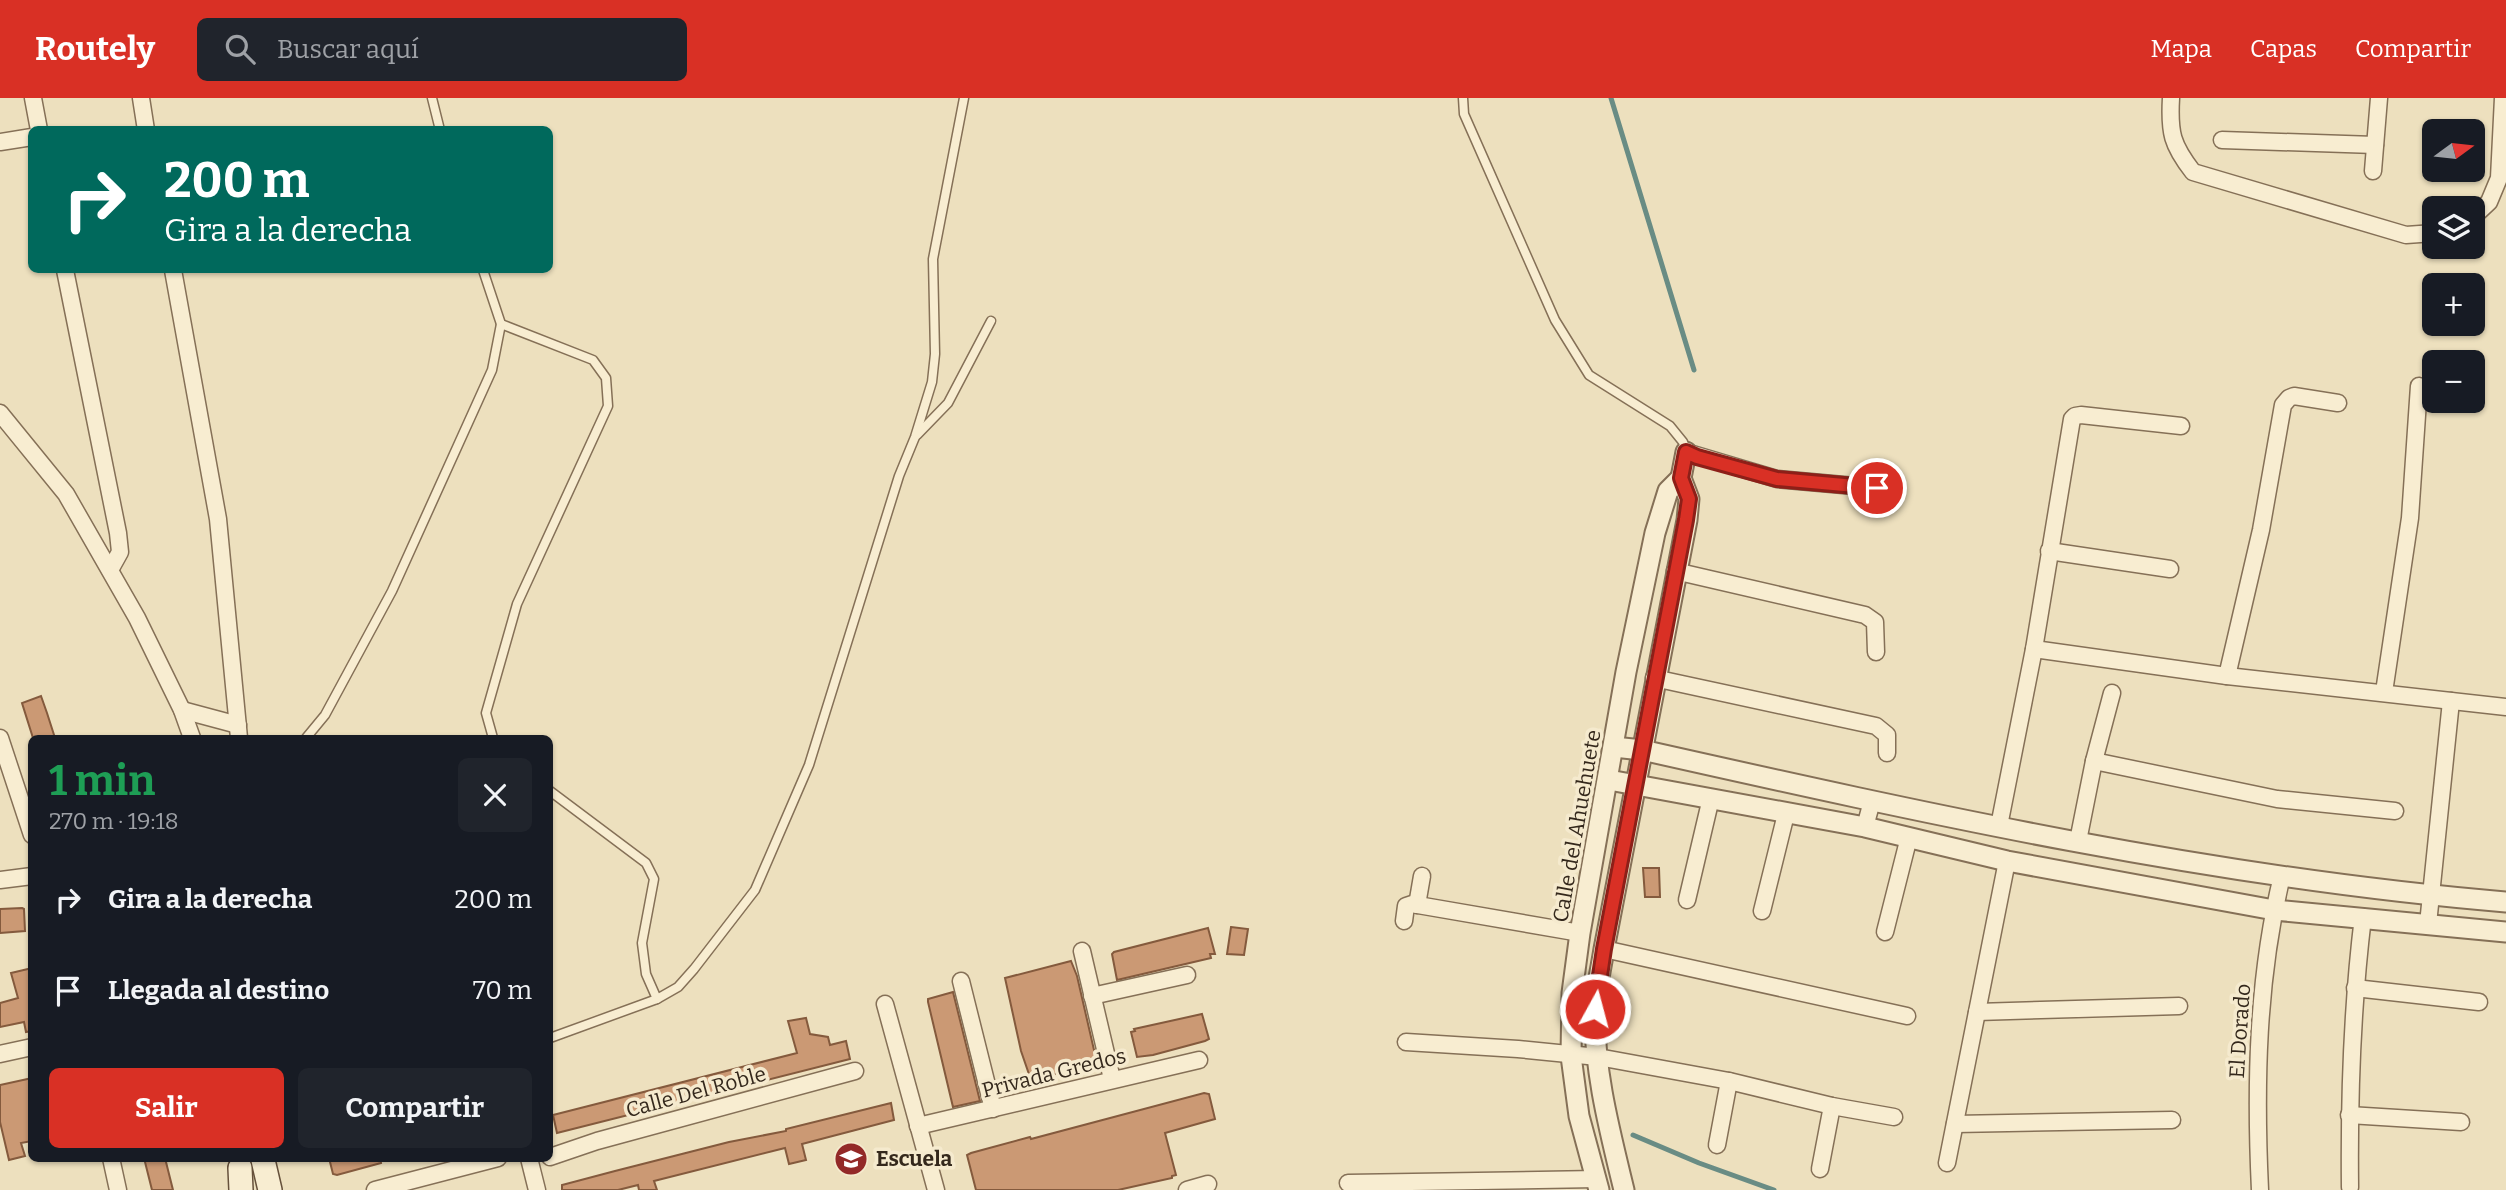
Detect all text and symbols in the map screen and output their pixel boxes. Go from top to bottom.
search box [197,18,687,81]
text: Routely [35,29,155,69]
icon: search [221,30,259,68]
text: Buscar aquí [277,34,419,65]
text: Mapa [2150,35,2212,63]
text: Capas [2250,35,2317,63]
text: Compartir [2355,35,2471,63]
north arrow [2422,119,2485,182]
map controls [2422,119,2485,413]
text: 200 m [164,151,309,210]
icon: right [49,154,140,245]
button: layers [2422,196,2485,259]
text: Gira a la derecha [164,211,411,249]
button: + [2422,273,2485,336]
button: − [2422,350,2485,413]
pin [1847,458,1907,518]
icon: arrive [1858,469,1896,507]
street label: Calle del Ahuehuete [1547,728,1607,924]
text: 1 min [49,756,155,806]
button: close [458,758,532,832]
text: 270 m · 19:18 [49,807,179,835]
icon: right [49,881,87,919]
text: Gira a la derecha [108,884,312,915]
text: 200 m [455,884,532,915]
icon: arrive [49,972,87,1010]
position arrow [1558,972,1632,1046]
text: Llegada al destino [108,975,329,1006]
text: 70 m [473,975,532,1006]
street label: El Dorado [2224,983,2256,1079]
street label: Privada Gredos [979,1043,1129,1103]
street label: Calle Del Roble [623,1061,769,1123]
button: Salir [49,1068,284,1148]
button: Compartir [298,1068,532,1148]
school or university icon: Escuela [832,1140,870,1178]
place label: Escuela [876,1146,953,1172]

